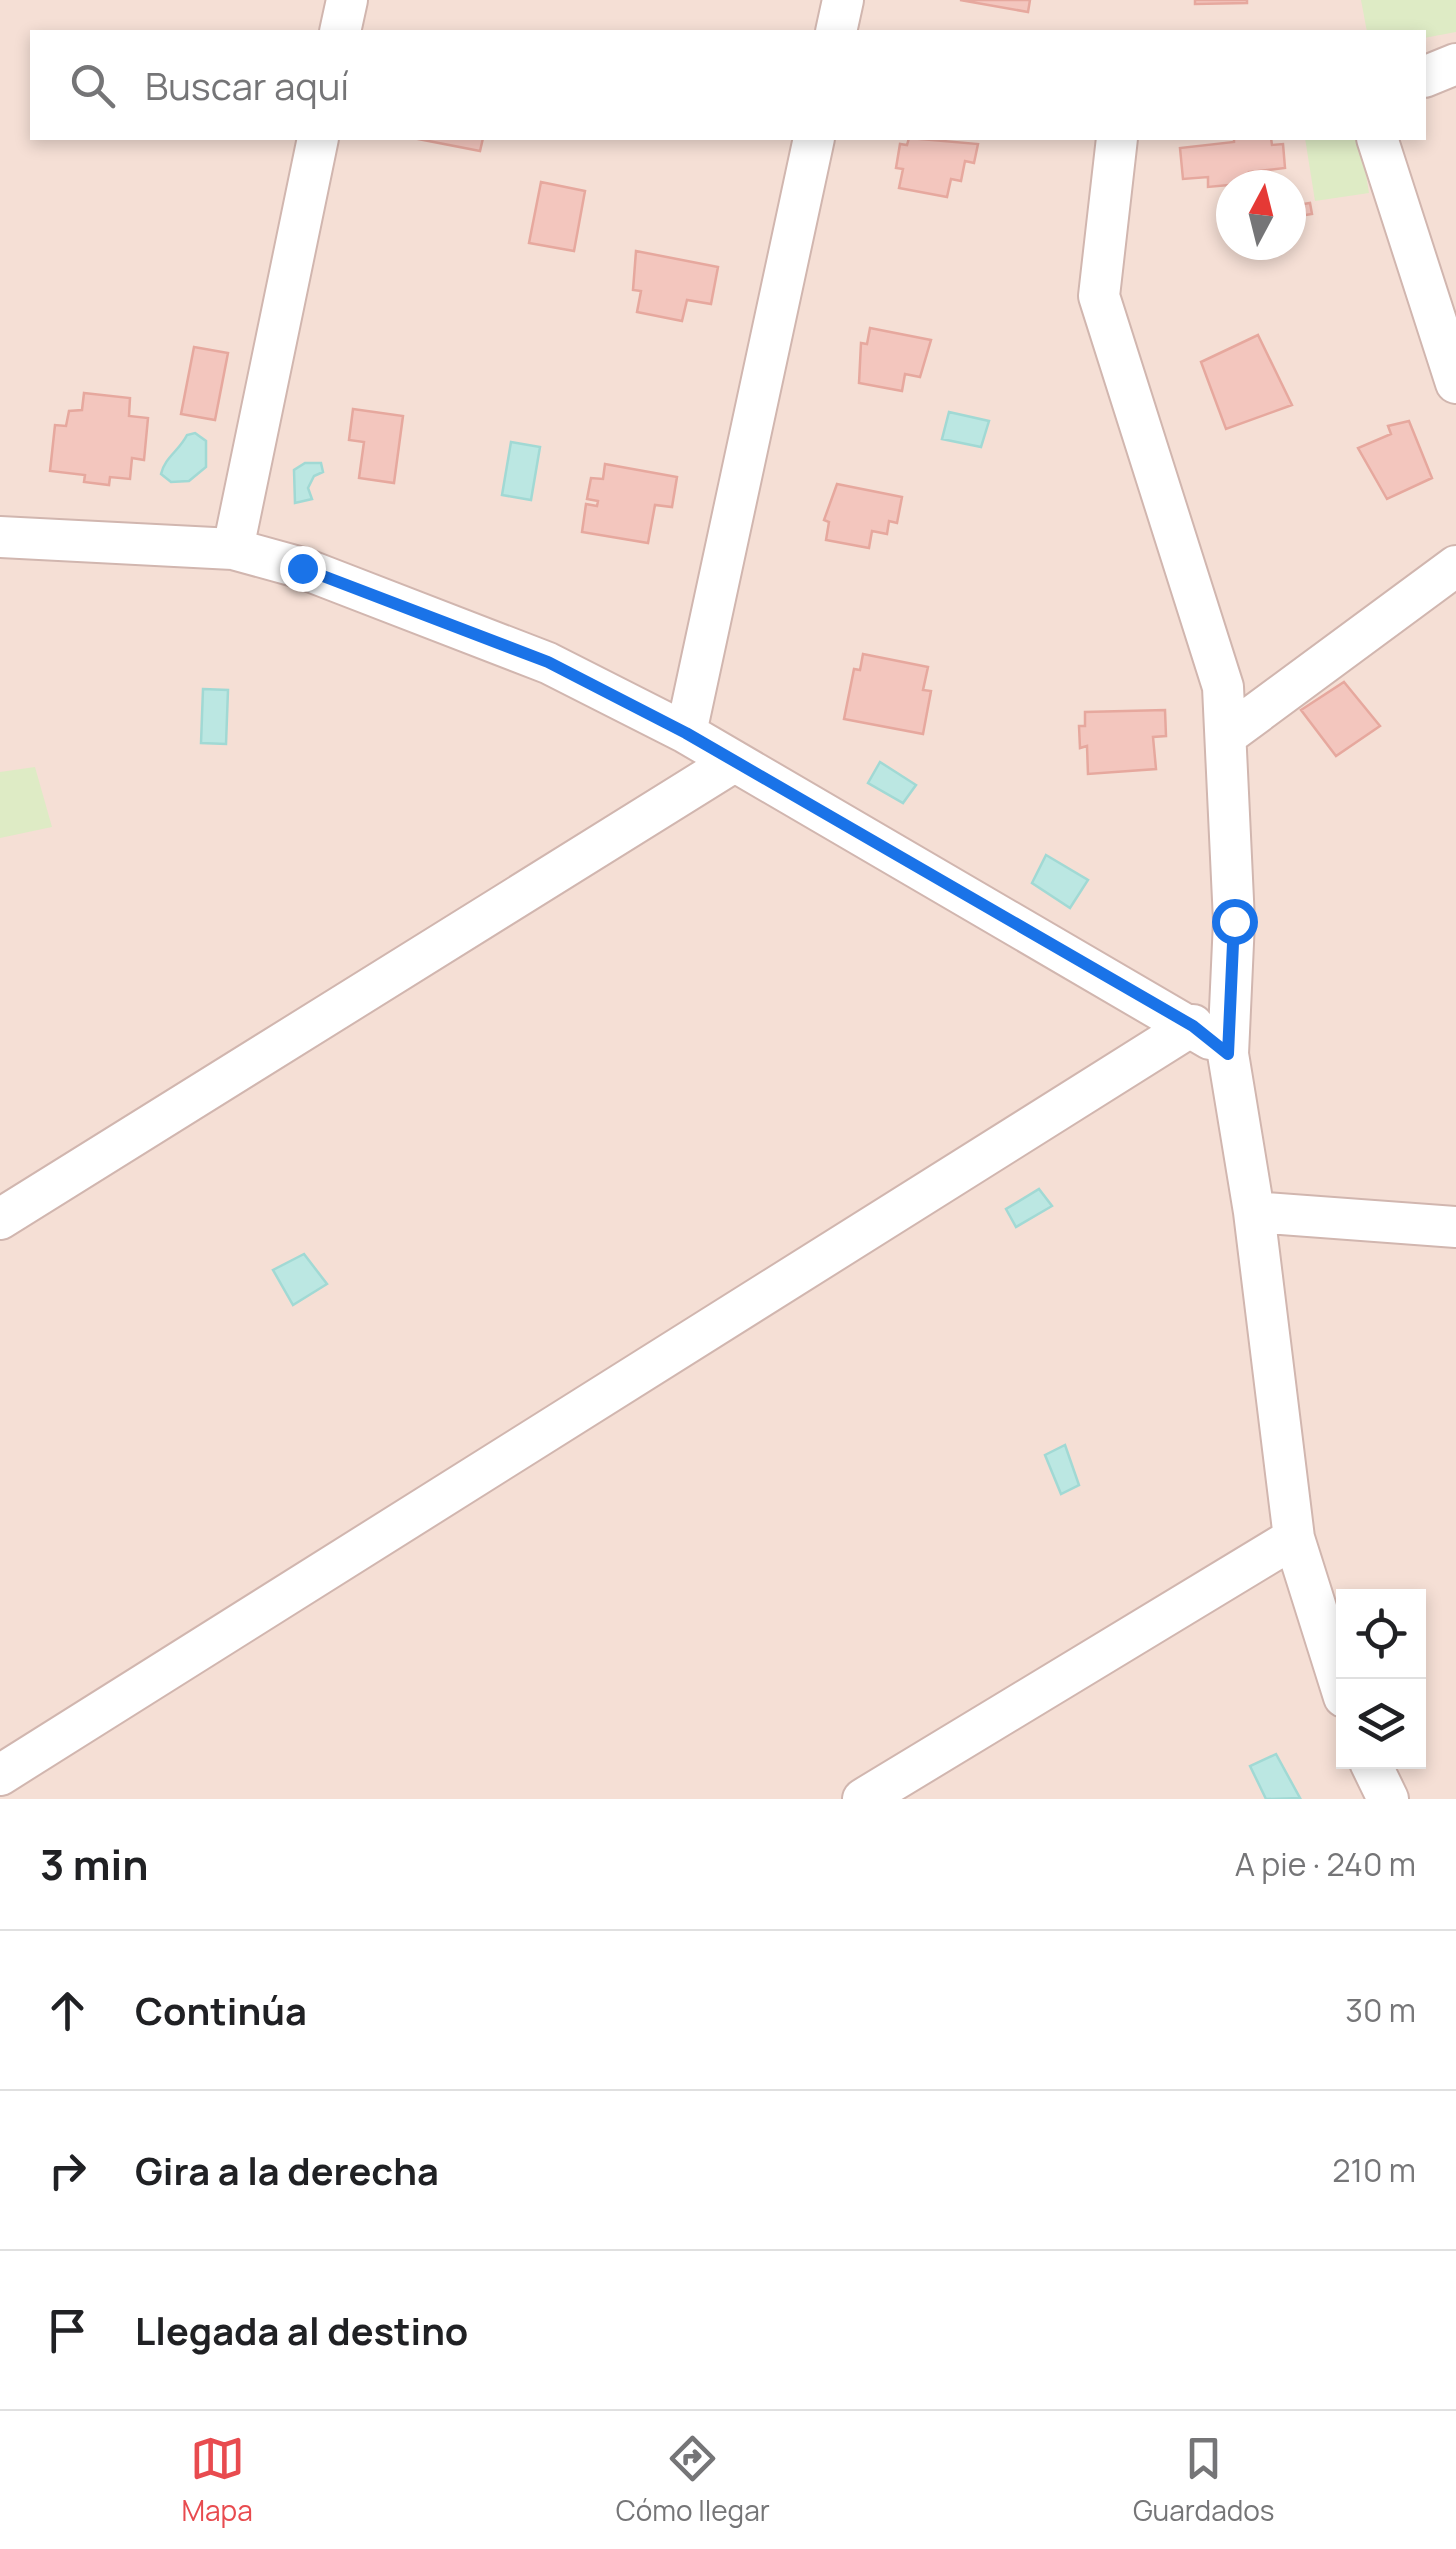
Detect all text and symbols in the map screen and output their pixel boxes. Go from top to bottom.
search box [30,30,1426,140]
icon: search [65,58,120,113]
text: Buscar aquí [145,59,349,111]
north arrow [1216,170,1306,260]
route end [280,546,326,592]
route start [1212,899,1258,945]
map controls [1336,1589,1426,1769]
button: locate [1336,1589,1426,1679]
button: layers [1336,1679,1426,1769]
text: 3 min [40,1835,149,1893]
text: A pie · 240 m [1235,1842,1416,1886]
icon: ahead [40,1983,95,2038]
text: Continúa [135,1984,307,2036]
text: 30 m [1345,1988,1416,2032]
icon: right [40,2143,95,2198]
text: Gira a la derecha [135,2144,439,2196]
text: 210 m [1332,2148,1416,2192]
icon: arrive [40,2303,95,2358]
text: Llegada al destino [135,2304,468,2356]
tab: Mapa [182,2431,253,2529]
tab: Cómo llegar [616,2431,770,2529]
tab: Guardados [1133,2431,1274,2529]

